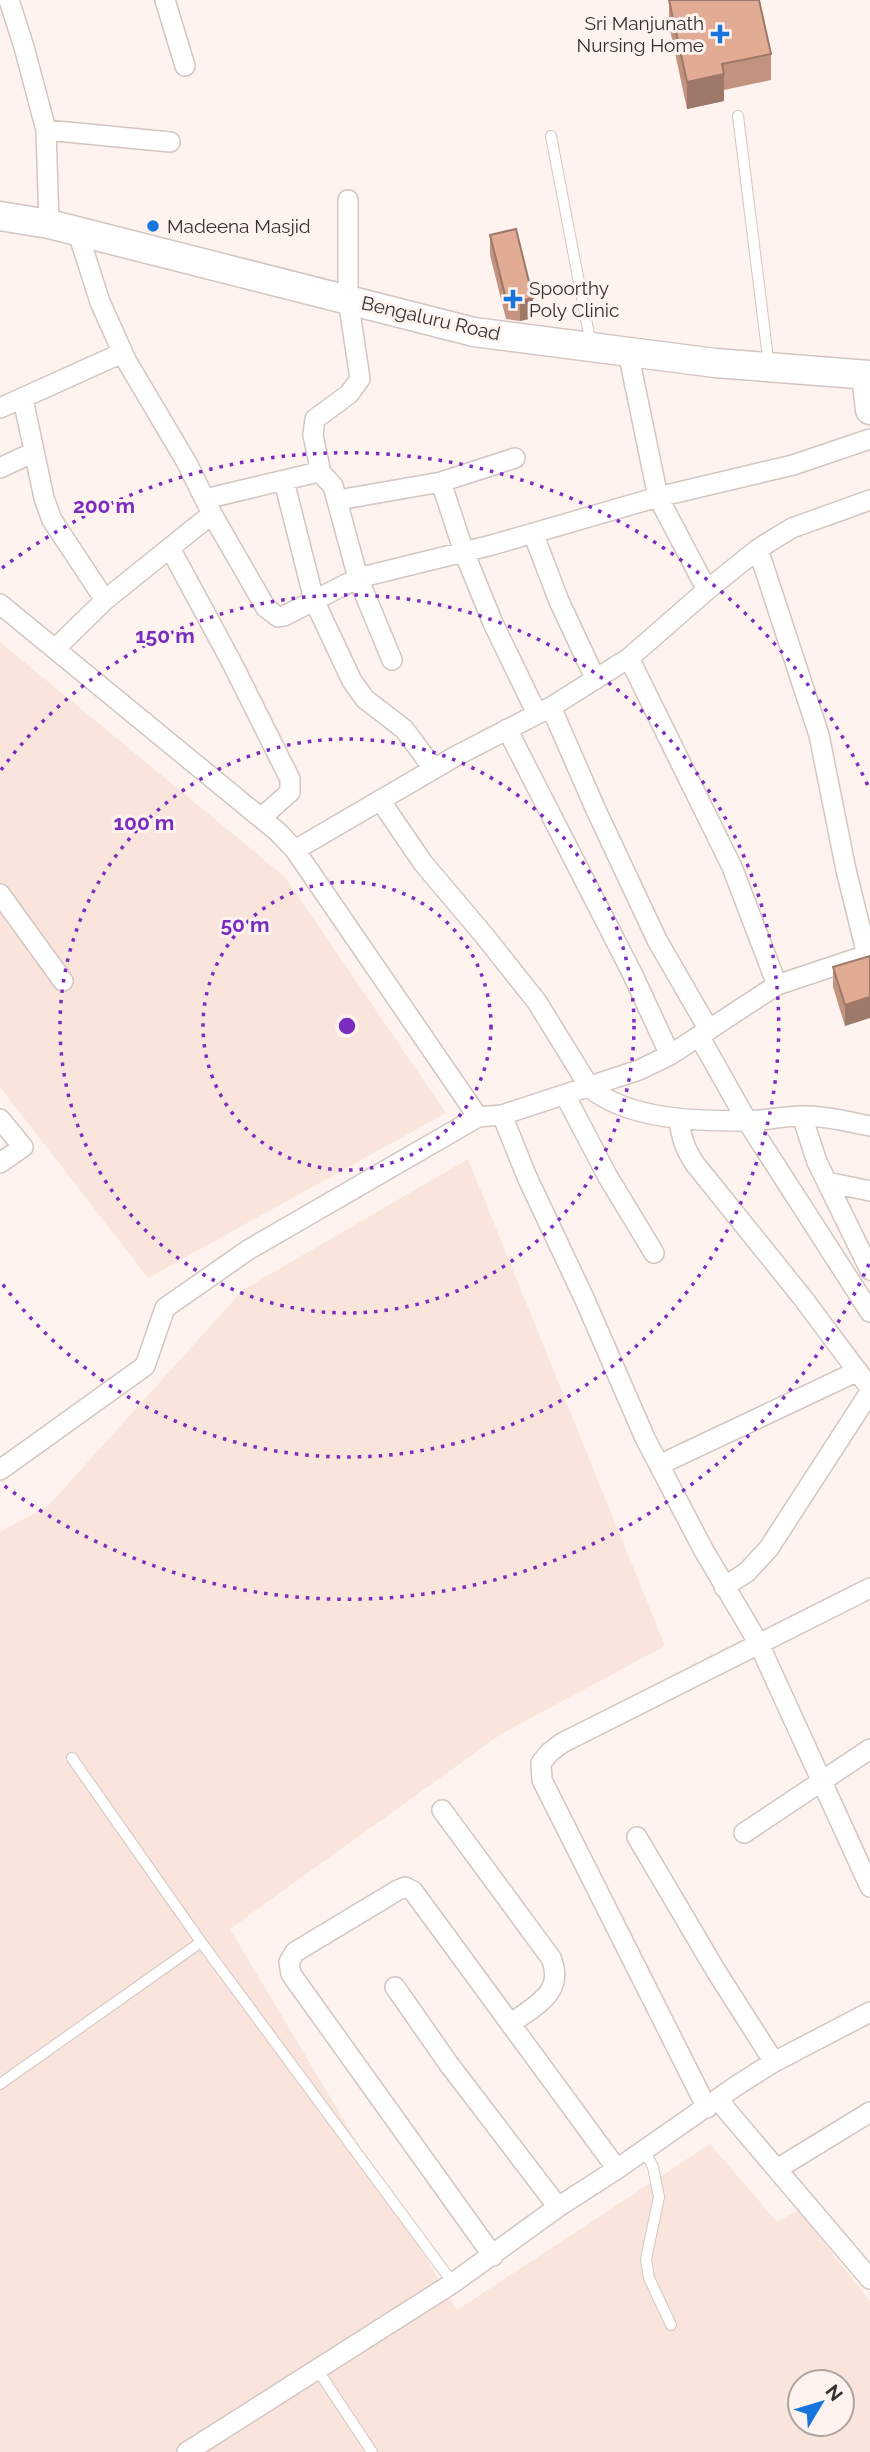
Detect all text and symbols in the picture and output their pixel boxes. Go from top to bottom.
place label: Sri Manjunath Nursing Home [577,12,704,56]
marker: Sri Manjunath Nursing Home [710,24,730,44]
place label: Madeena Masjid [167,215,311,237]
marker: Madeena Masjid [145,218,161,234]
place label: Spoorthy Poly Clinic [529,277,619,321]
marker: Spoorthy Poly Clinic [503,289,523,309]
street label: Bengaluru Road [359,291,503,345]
text: 200 m [73,493,135,518]
text: 150 m [135,623,195,648]
text: 100 m [114,810,174,835]
text: 50 m [220,912,270,937]
centre of rings [335,1014,359,1038]
north arrow [786,2368,856,2438]
text: N [821,2380,848,2405]

